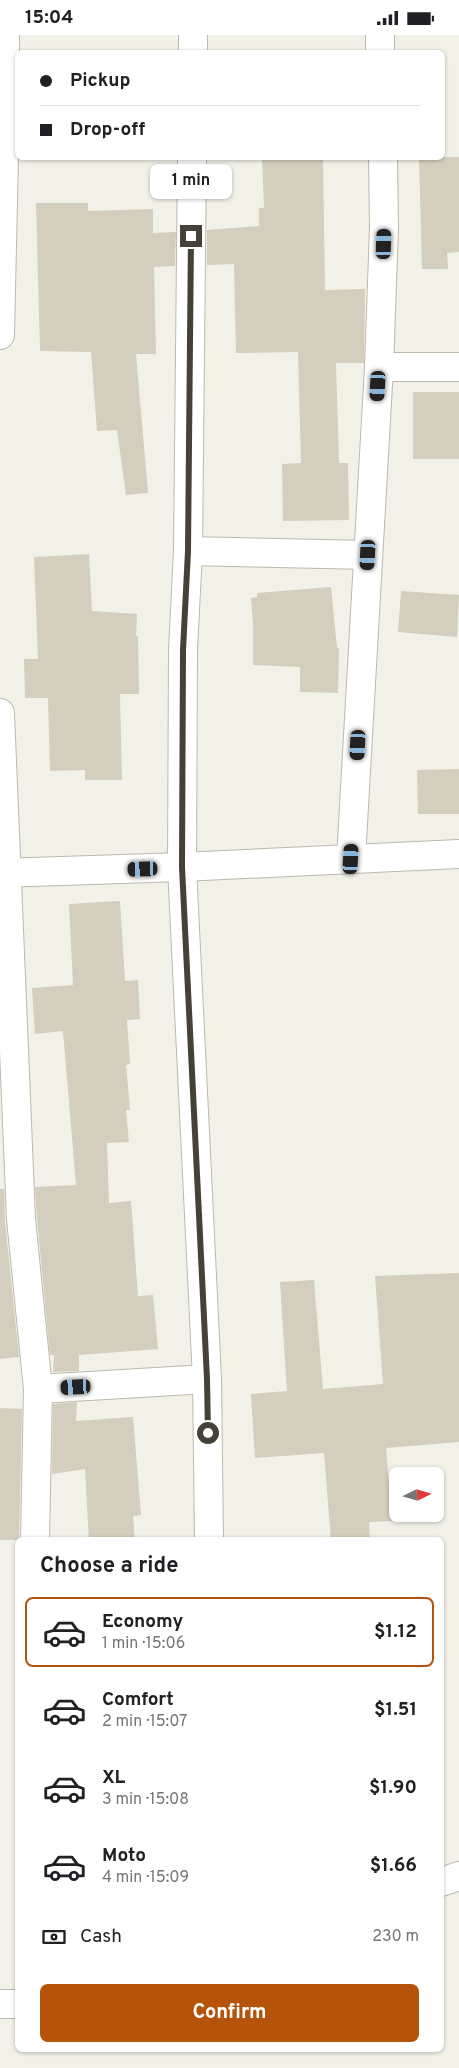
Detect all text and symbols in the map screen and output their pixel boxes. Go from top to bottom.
text: 15:04 [25,6,74,30]
text: Pickup [70,69,130,93]
text: Drop-off [70,118,145,142]
callout: 1 min [150,163,232,199]
text: 1 min [172,171,210,191]
route end [180,225,202,247]
car [375,229,392,259]
car [369,371,386,401]
car [359,540,376,570]
car [349,730,366,760]
car [342,844,359,874]
car [127,861,158,877]
car [60,1379,91,1395]
route start [197,1422,219,1444]
north arrow [389,1467,444,1523]
map controls [389,1467,444,1522]
text: Choose a ride [40,1553,178,1580]
icon: car [42,1610,87,1655]
text: Economy [102,1610,183,1634]
text: $1.12 [374,1620,417,1644]
text: 1 min · 15:06 [102,1634,185,1654]
icon: car [42,1688,87,1733]
text: Comfort [102,1688,174,1712]
text: $1.51 [374,1698,417,1722]
text: 2 min · 15:07 [102,1712,187,1732]
icon: car [42,1766,87,1811]
text: XL [102,1766,125,1790]
text: $1.90 [369,1776,417,1800]
text: 3 min · 15:08 [102,1790,189,1810]
icon: car [42,1844,87,1889]
text: Moto [102,1844,146,1868]
text: $1.66 [370,1854,417,1878]
text: 4 min · 15:09 [102,1868,189,1888]
icon: cash [40,1923,68,1951]
text: Cash [80,1925,122,1949]
text: 230 m [372,1927,419,1947]
button: Confirm [40,1984,419,2042]

